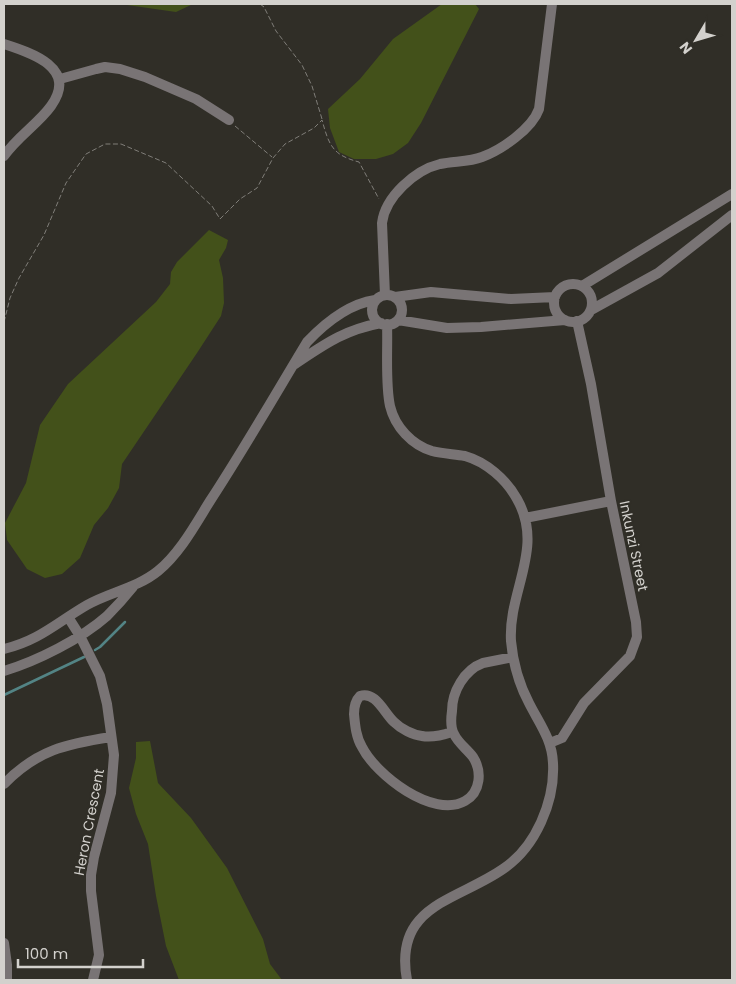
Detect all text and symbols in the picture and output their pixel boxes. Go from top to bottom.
north arrow [671,15,721,65]
text: N [675,38,697,58]
street label: Inkunzi Street [615,499,653,593]
street label: Heron Crescent [69,767,109,877]
scale bar [18,936,142,968]
text: 100 m [25,943,68,964]

